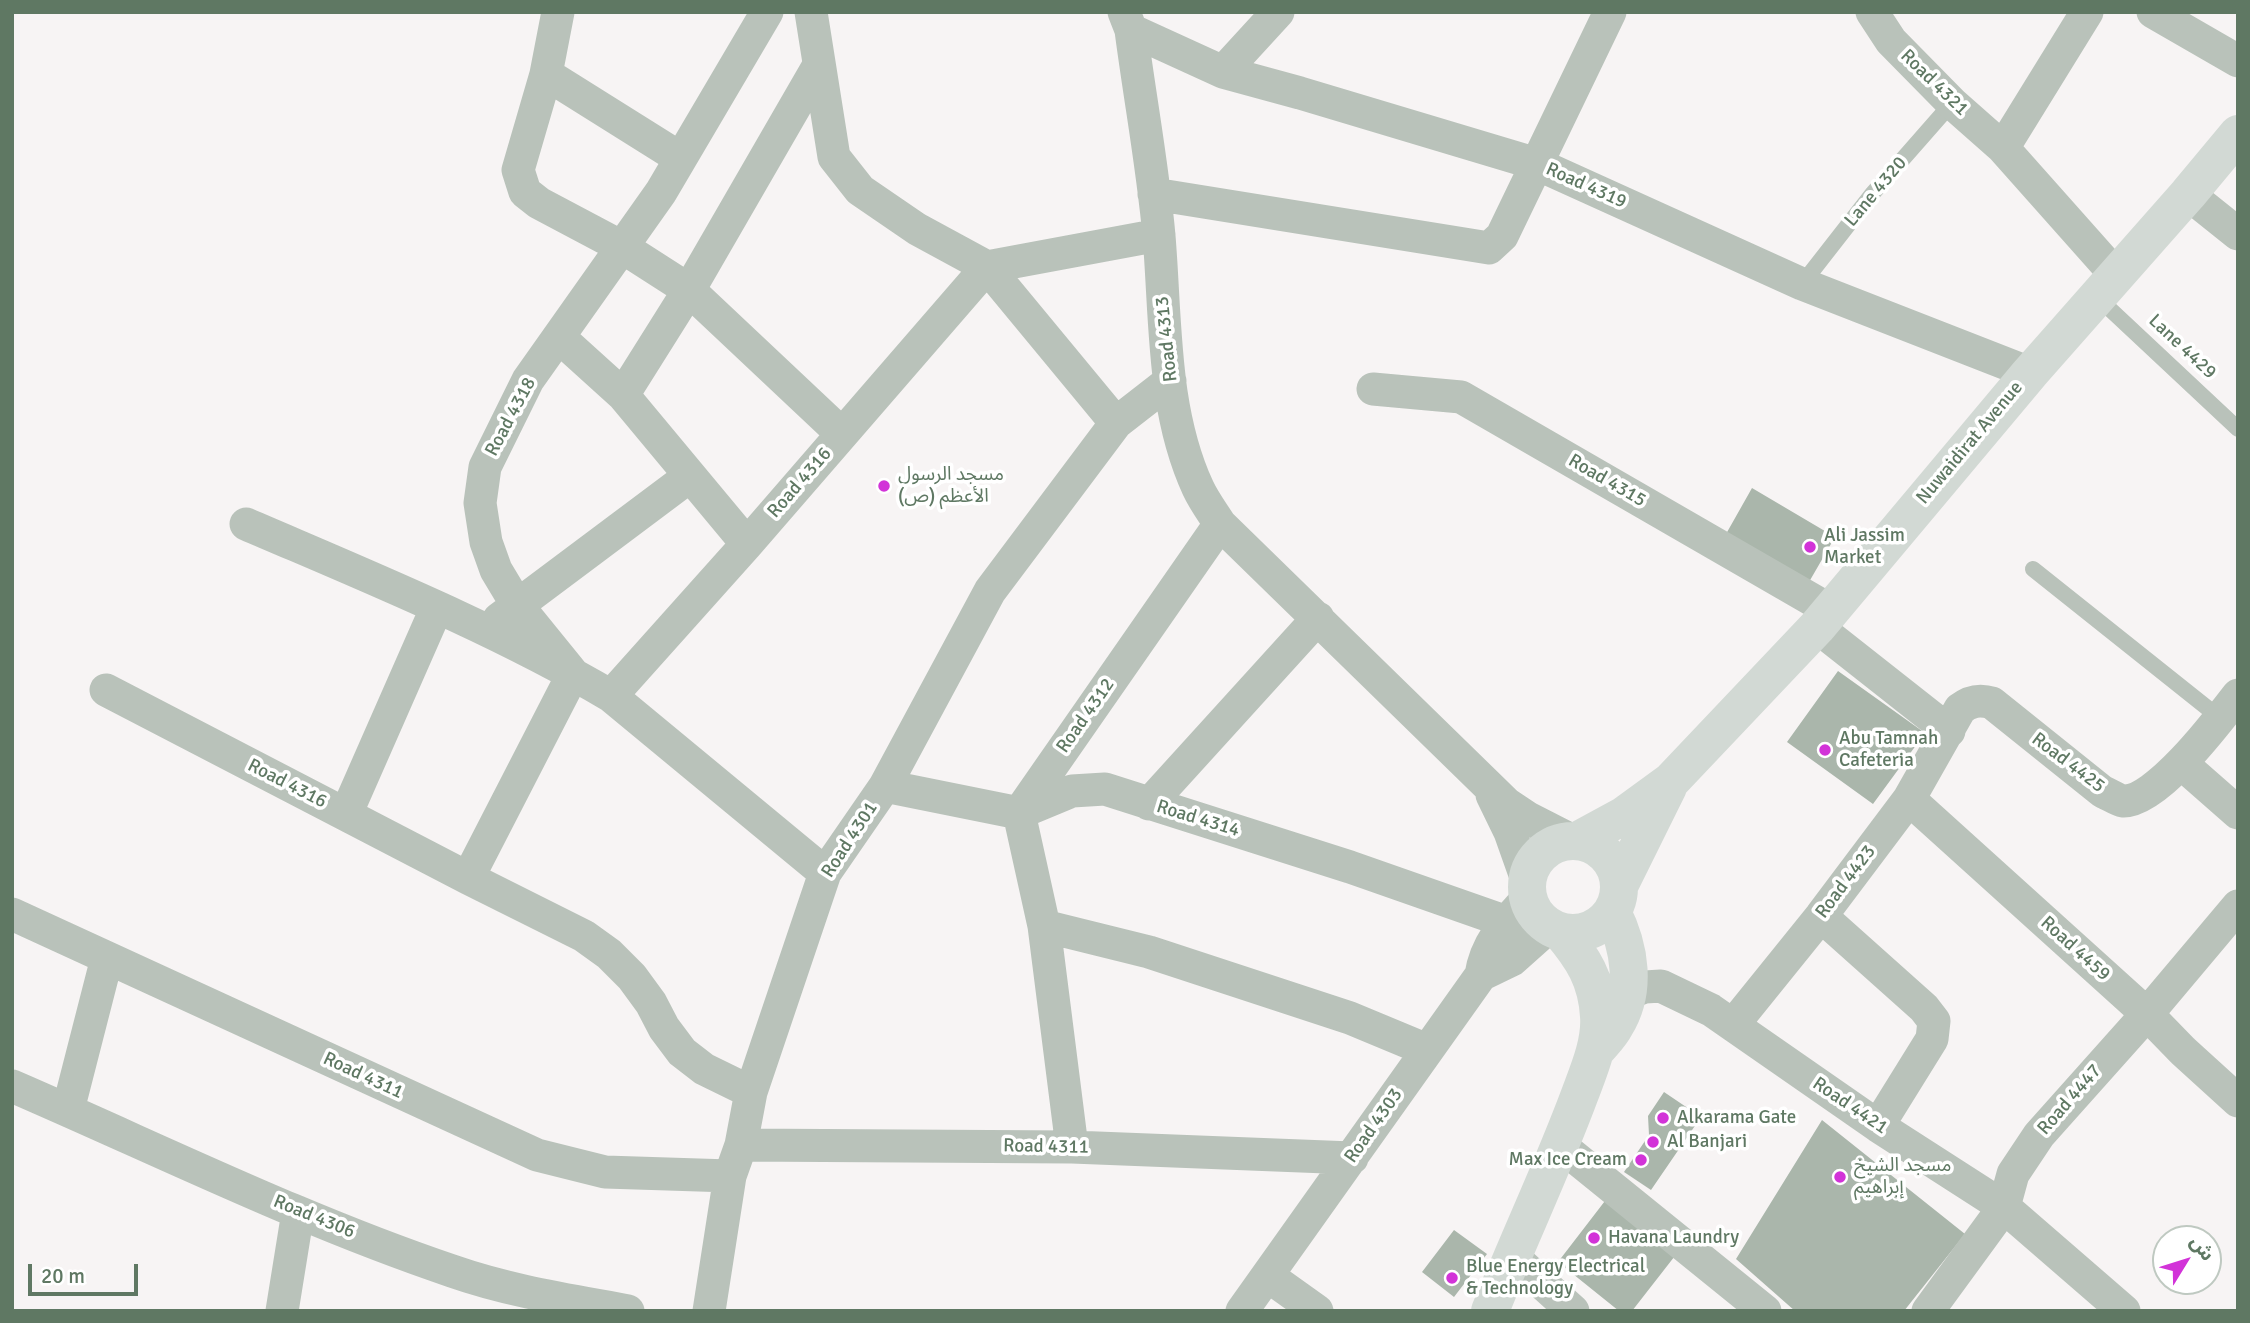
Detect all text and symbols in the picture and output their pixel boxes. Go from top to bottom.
street label: Road 4321 [1895,45,1973,121]
street label: Lane 4320 [1840,152,1912,232]
street label: Road 4319 [1542,158,1630,214]
street label: Road 4313 [1151,295,1183,383]
street label: Lane 4429 [2143,310,2221,384]
street label: Road 4318 [481,374,541,460]
street label: Nuwaidirat Avenue [1912,377,2028,509]
street label: Road 4316 [763,443,837,523]
street label: Road 4315 [1564,450,1650,512]
place label: مسجد الرسول الأعظم (ص) [898,464,1004,508]
marker: مسجد الرسول الأعظم (ص) [876,478,892,494]
place label: Ali Jassim Market [1824,525,1905,569]
marker: Ali Jassim Market [1802,539,1818,555]
street label: Road 4312 [1052,674,1120,758]
place label: Abu Tamnah Cafeteria [1839,728,1938,772]
street label: Road 4425 [2027,728,2109,798]
marker: Abu Tamnah Cafeteria [1817,742,1833,758]
street label: Road 4316 [244,754,330,814]
street label: Road 4314 [1154,796,1242,842]
street label: Road 4301 [817,798,883,882]
street label: Road 4423 [1811,841,1881,923]
street label: Road 4459 [2035,912,2115,986]
street label: Road 4311 [319,1048,407,1104]
street label: Road 4447 [2033,1060,2107,1140]
street label: Road 4421 [1808,1073,1892,1139]
street label: Road 4303 [1340,1084,1408,1168]
place label: Alkarama Gate [1677,1107,1796,1129]
marker: Alkarama Gate [1655,1110,1671,1126]
place label: Al Banjari [1667,1131,1747,1153]
marker: Al Banjari [1645,1134,1661,1150]
street label: Road 4311 [1003,1135,1089,1159]
place label: Max Ice Cream [1509,1149,1627,1171]
marker: Max Ice Cream [1633,1152,1649,1168]
place label: مسجد الشيخ إبراهيم [1854,1155,1952,1199]
marker: مسجد الشيخ إبراهيم [1832,1169,1848,1185]
street label: Road 4306 [270,1190,358,1244]
north arrow [2152,1225,2222,1295]
place label: Havana Laundry [1608,1227,1739,1249]
marker: Havana Laundry [1586,1230,1602,1246]
text: ش [2185,1231,2219,1266]
scale bar [32,1250,142,1294]
place label: Blue Energy Electrical & Technology [1466,1256,1645,1300]
text: 20 m [41,1263,85,1289]
marker: Blue Energy Electrical & Technology [1444,1270,1460,1286]

